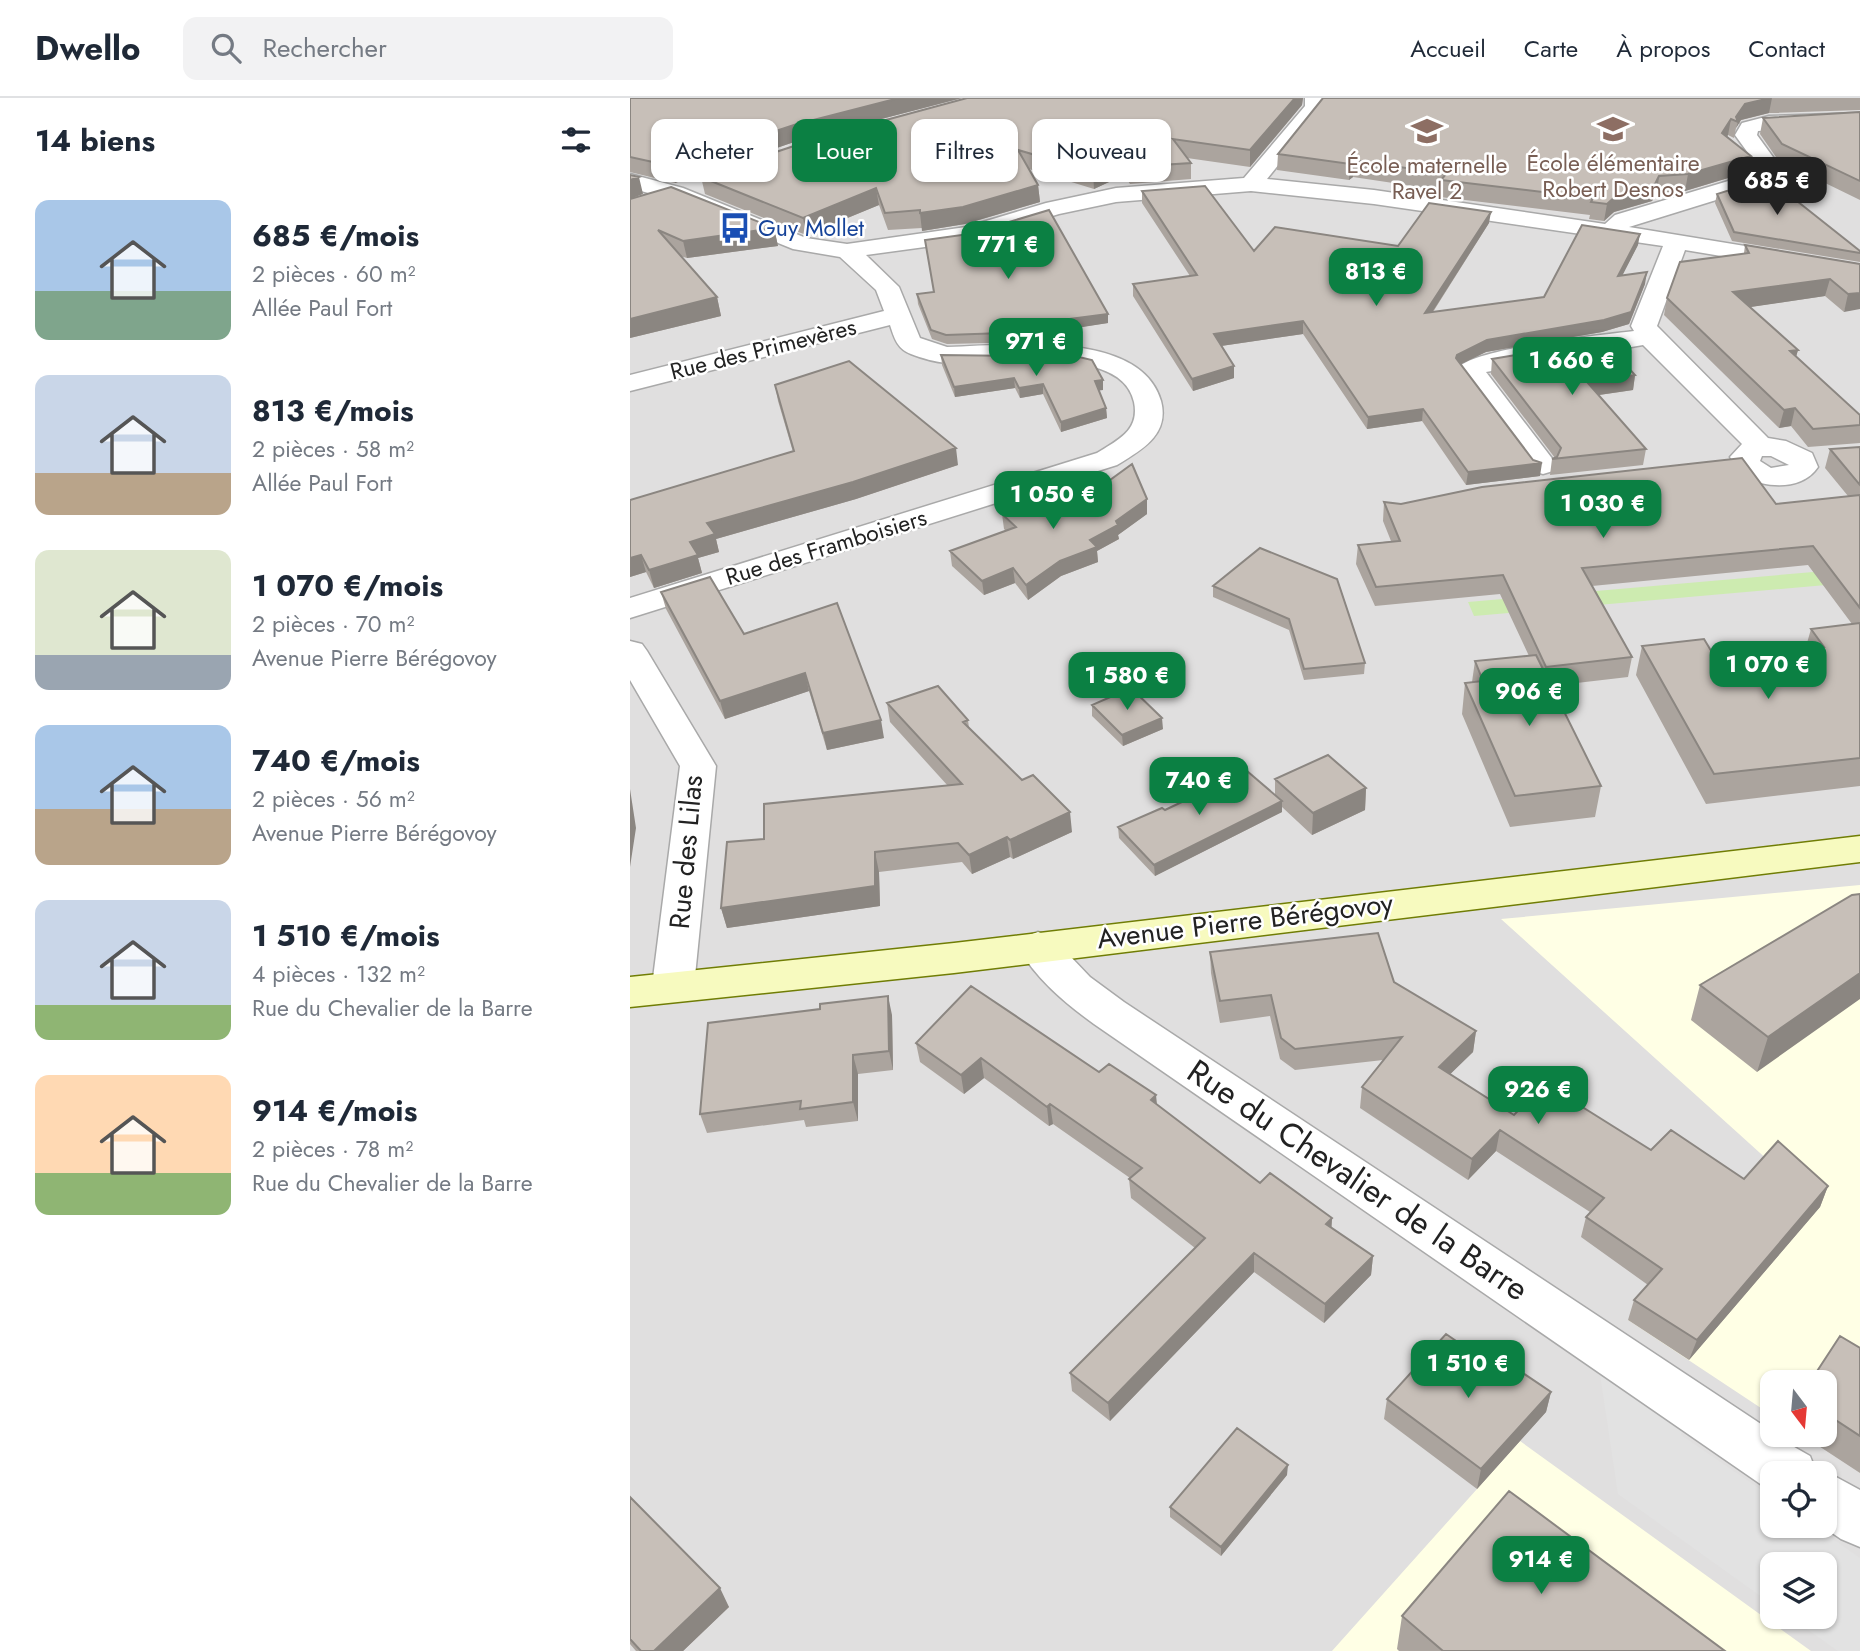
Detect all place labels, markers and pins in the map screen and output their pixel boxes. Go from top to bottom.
school or university icon: École élémentaire Robert Desnos [1596,112,1630,146]
school or university icon: École maternelle Ravel 2 [1410,114,1444,148]
place label: École élémentaire Robert Desnos [1526,146,1700,206]
place label: École maternelle Ravel 2 [1347,148,1508,208]
pin: 685 € [1728,158,1826,217]
bus stop icon: Guy Mollet [718,211,752,245]
place label: Guy Mollet [758,211,865,245]
pin: 771 € [959,222,1057,281]
pin: 813 € [1327,248,1425,308]
pin: 971 € [987,318,1085,378]
pin: 1 660 € [1507,338,1637,397]
pin: 1 050 € [988,472,1118,531]
pin: 1 030 € [1538,480,1668,540]
pin: 1 070 € [1703,642,1833,701]
pin: 1 580 € [1062,652,1192,712]
pin: 906 € [1480,668,1578,728]
pin: 740 € [1150,758,1248,817]
pin: 926 € [1489,1066,1587,1126]
pin: 1 510 € [1403,1340,1533,1400]
pin: 914 € [1492,1536,1590,1596]

